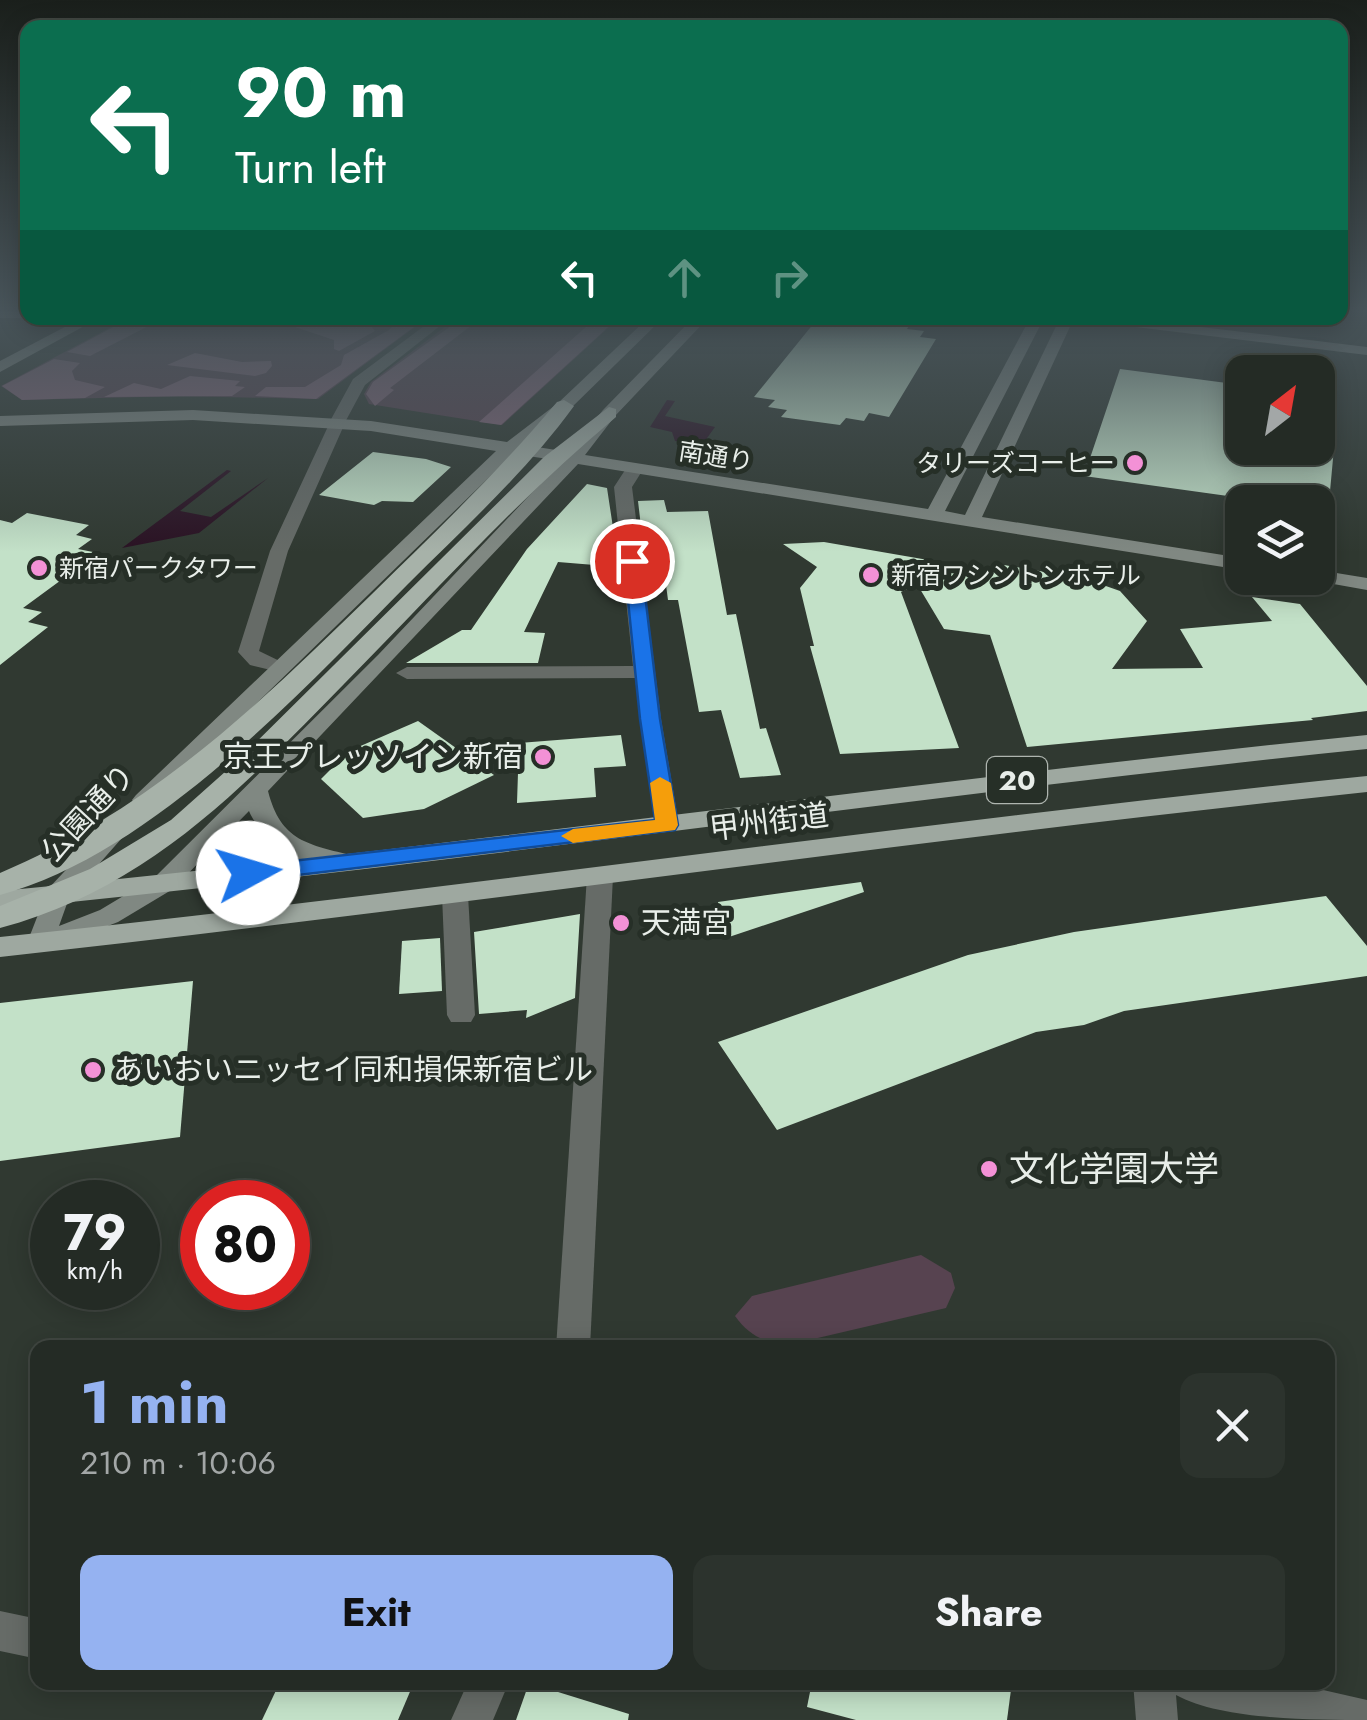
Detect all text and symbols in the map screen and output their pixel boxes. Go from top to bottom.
text: 90 m [235,42,407,143]
icon: left [70,60,200,190]
text: Turn left [235,135,386,200]
icon: left [552,250,607,305]
icon: ahead [657,250,712,305]
icon: right [762,250,817,305]
north arrow [1225,355,1335,465]
map controls [1225,355,1335,595]
street label: 南通り [676,432,756,480]
place label: タリーズコーヒー [916,445,1115,481]
marker: タリーズコーヒー [1124,452,1146,474]
button: layers [1225,485,1335,595]
pin [590,519,675,604]
icon: arrive [605,534,660,589]
place label: 新宿パークタワー [59,550,258,586]
marker: 新宿パークタワー [28,557,50,579]
place label: 新宿ワシントンホテル [891,557,1141,593]
marker: 新宿ワシントンホテル [860,564,882,586]
place label: 京王プレッソイン新宿 [223,735,523,778]
marker: 京王プレッソイン新宿 [532,746,554,768]
street label: 公園通り [31,754,144,871]
road number: 20 [987,757,1047,803]
street label: 甲州街道 [707,793,831,850]
position arrow [196,821,300,925]
place label: 天満宮 [641,901,731,944]
marker: 天満宮 [610,912,632,934]
place label: あいおいニッセイ同和損保新宿ビル [113,1048,593,1091]
marker: あいおいニッセイ同和損保新宿ビル [82,1059,104,1081]
place label: 文化学園大学 [1009,1144,1219,1194]
marker: 文化学園大学 [978,1158,1000,1180]
speed limit sign: 80 [180,1180,310,1310]
text: 79 [63,1196,127,1269]
text: km/h [67,1252,123,1288]
text: 1 min [80,1359,229,1446]
button: close [1180,1373,1285,1478]
text: 210 m · 10:06 [80,1440,276,1486]
button: Exit [80,1555,673,1670]
button: Share [693,1555,1285,1670]

